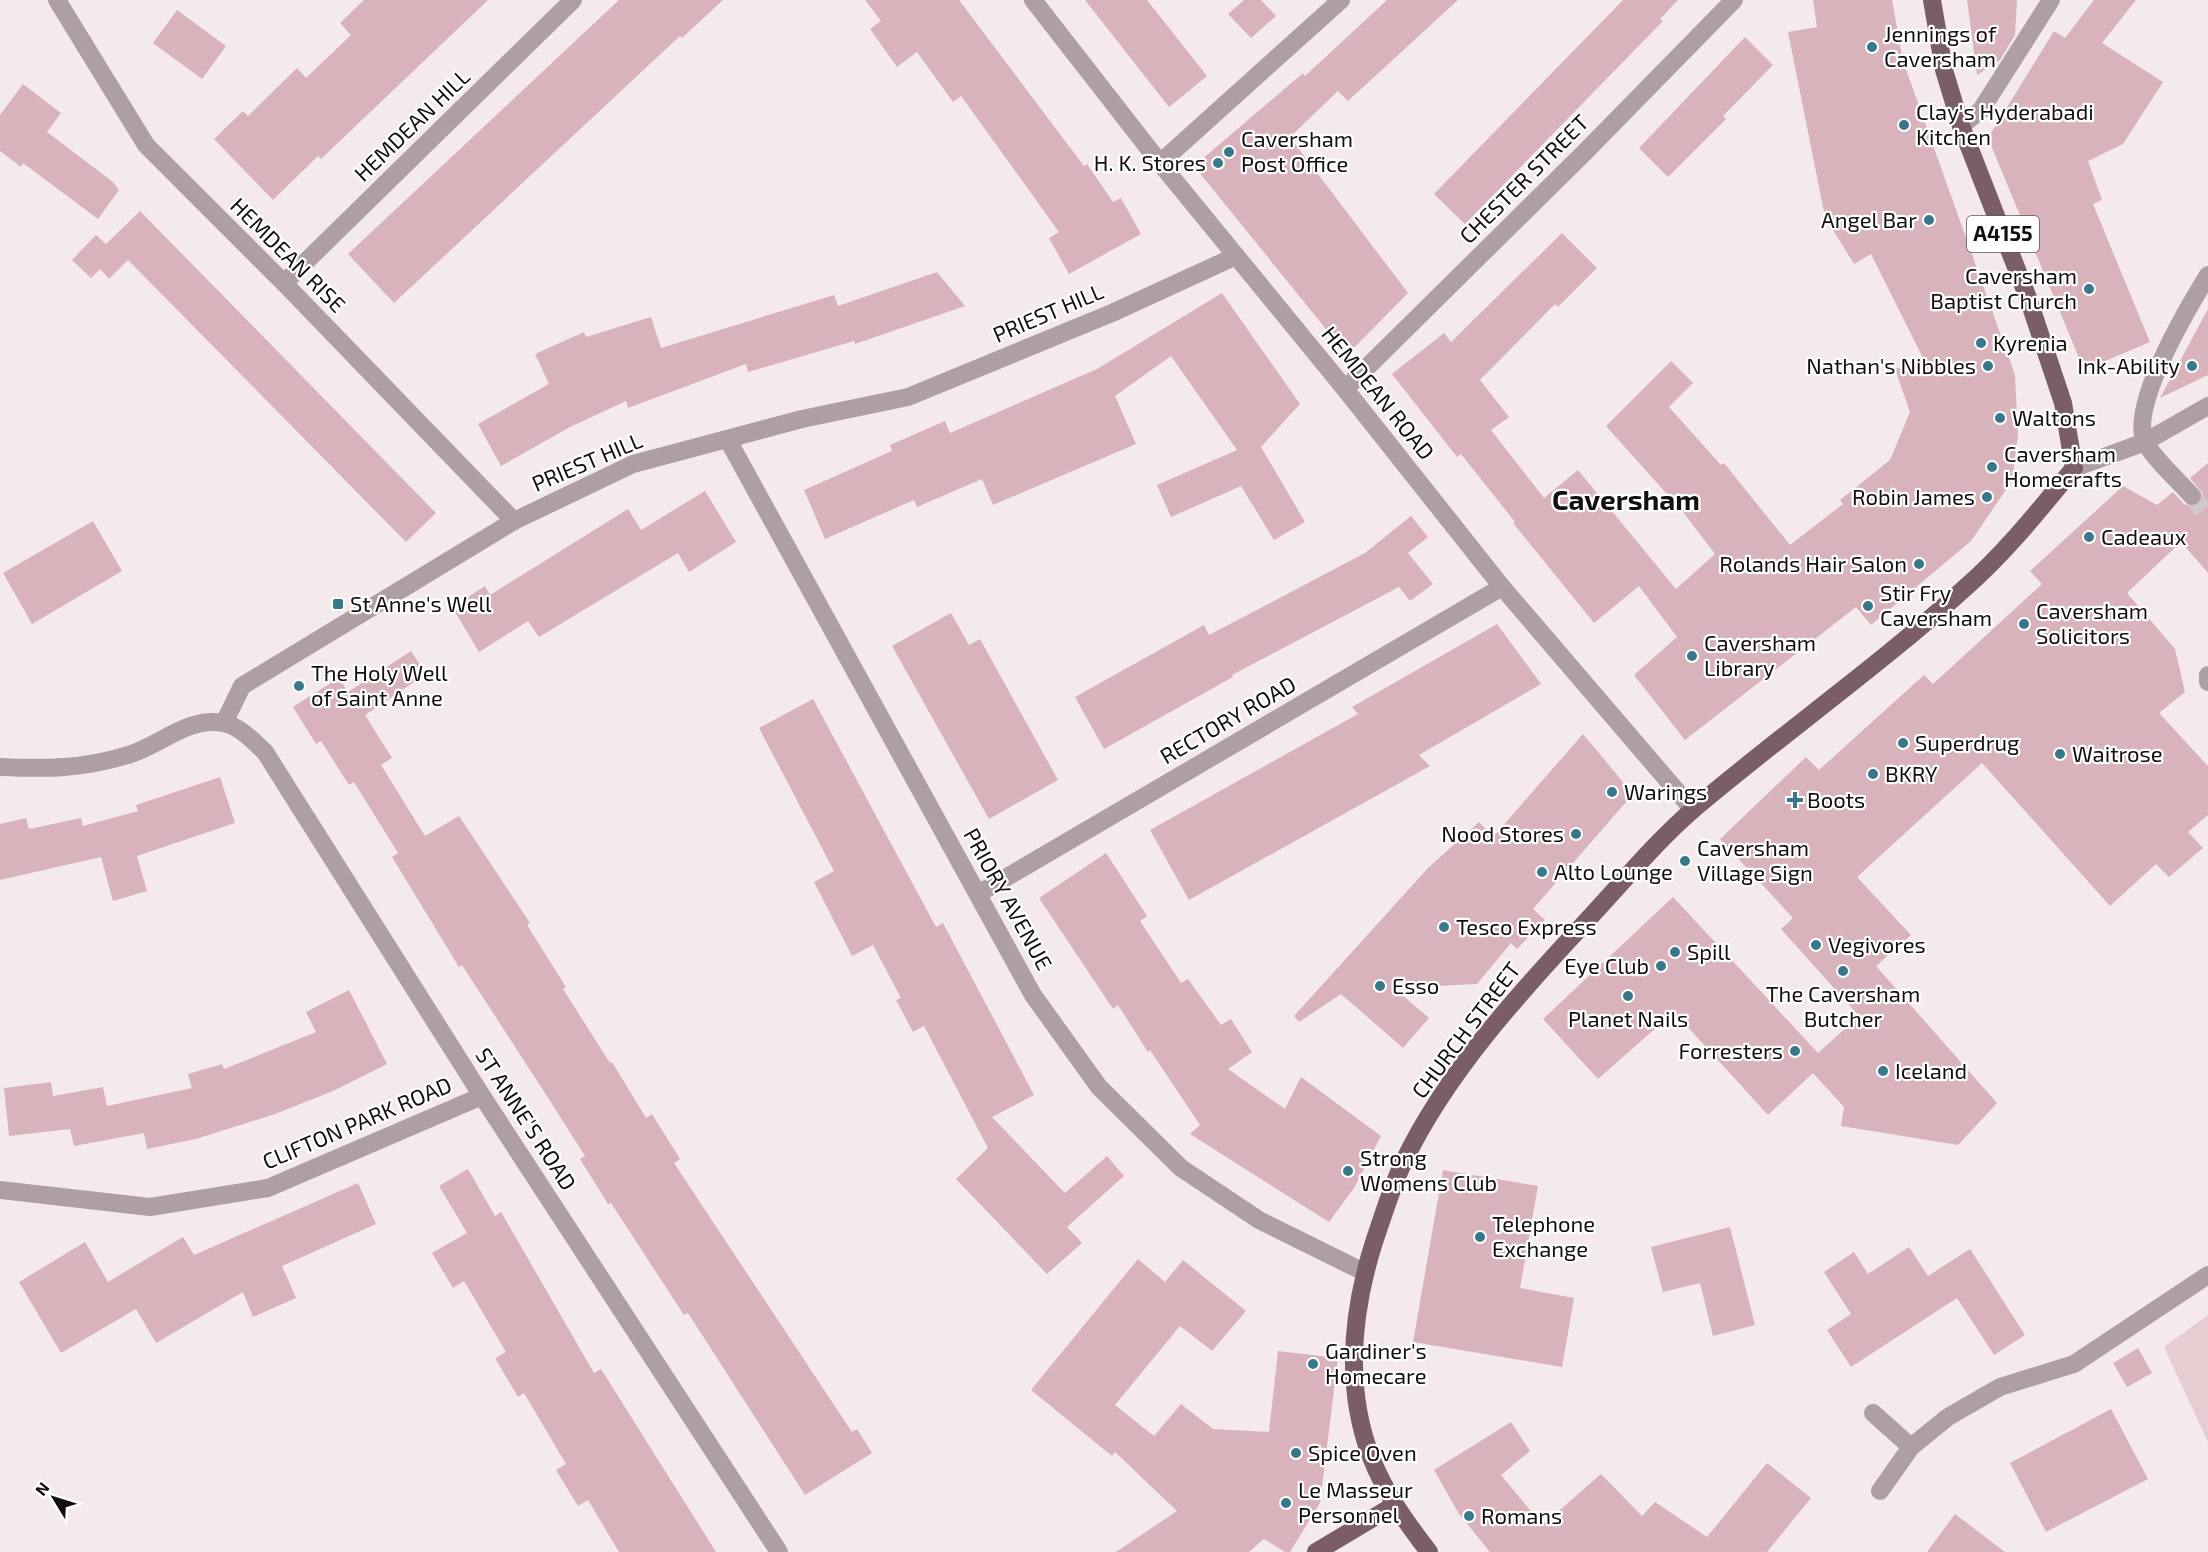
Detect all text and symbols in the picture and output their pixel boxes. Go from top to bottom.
place label: Jennings of Caversham [1884,20,1997,71]
marker: Jennings of Caversham [1865,40,1879,54]
street label: HEMDEAN HILL [348,63,474,186]
place label: Clay's Hyderabadi Kitchen [1916,98,2094,149]
street label: CHESTER STREET [1453,108,1593,248]
marker: Clay's Hyderabadi Kitchen [1897,118,1911,132]
place label: Caversham Post Office [1241,125,1353,176]
marker: Caversham Post Office [1222,145,1236,159]
place label: H. K. Stores [1094,149,1206,175]
marker: H. K. Stores [1211,156,1225,170]
street label: HEMDEAN RISE [226,192,351,317]
place label: Angel Bar [1821,206,1917,232]
marker: Angel Bar [1922,213,1936,227]
road number: A4155 [1967,216,2039,252]
place label: Caversham Baptist Church [1930,262,2077,313]
street label: PRIEST HILL [989,277,1107,347]
marker: Caversham Baptist Church [2082,282,2096,296]
street label: HEMDEAN ROAD [1317,321,1440,464]
place label: Kyrenia [1993,329,2068,355]
marker: Kyrenia [1974,336,1988,350]
place label: Nathan's Nibbles [1806,352,1976,378]
place label: Ink-Ability [2077,352,2180,378]
marker: Nathan's Nibbles [1981,359,1995,373]
marker: Ink-Ability [2185,359,2199,373]
place label: Waltons [2012,404,2096,430]
marker: Waltons [1993,411,2007,425]
street label: PRIEST HILL [528,426,646,496]
place label: Caversham Homecrafts [2004,440,2122,491]
marker: Caversham Homecrafts [1985,460,1999,474]
district label: Caversham [1552,482,1700,516]
place label: Robin James [1852,483,1975,509]
marker: Robin James [1980,490,1994,504]
place label: Cadeaux [2101,523,2187,549]
marker: Cadeaux [2082,530,2096,544]
place label: Rolands Hair Salon [1719,550,1907,576]
marker: Rolands Hair Salon [1912,557,1926,571]
place label: Stir Fry Caversham [1880,579,1992,630]
place label: St Anne's Well [350,590,492,616]
marker: St Anne's Well [331,597,345,611]
place label: Caversham Solicitors [2036,597,2148,648]
marker: Stir Fry Caversham [1861,599,1875,613]
marker: Caversham Solicitors [2017,617,2031,631]
place label: Caversham Library [1704,629,1816,680]
marker: Caversham Library [1685,649,1699,663]
place label: The Holy Well of Saint Anne [311,659,448,710]
street label: RECTORY ROAD [1155,670,1300,768]
marker: The Holy Well of Saint Anne [292,679,306,693]
place label: Superdrug [1915,729,2019,755]
marker: Superdrug [1896,736,1910,750]
place label: Waitrose [2072,740,2163,766]
marker: Waitrose [2053,747,2067,761]
place label: BKRY [1885,760,1938,786]
marker: BKRY [1866,767,1880,781]
place label: Warings [1624,778,1707,804]
marker: Warings [1605,785,1619,799]
place label: Boots [1807,786,1865,812]
marker: Boots [1788,793,1802,807]
place label: Nood Stores [1441,820,1564,846]
street label: PRIORY AVENUE [959,823,1059,974]
marker: Nood Stores [1569,827,1583,841]
place label: Caversham Village Sign [1697,834,1813,885]
marker: Caversham Village Sign [1678,854,1692,868]
place label: Alto Lounge [1554,858,1673,884]
marker: Alto Lounge [1535,865,1549,879]
place label: Tesco Express [1456,913,1597,939]
marker: Tesco Express [1437,920,1451,934]
place label: Vegivores [1828,931,1926,957]
place label: Spill [1687,938,1731,964]
marker: Vegivores [1809,938,1823,952]
marker: Spill [1668,945,1682,959]
place label: Eye Club [1564,952,1649,978]
street label: CHURCH STREET [1406,956,1525,1103]
marker: Eye Club [1654,959,1668,973]
marker: The Caversham Butcher [1836,964,1850,978]
place label: Esso [1392,972,1439,998]
marker: Esso [1373,979,1387,993]
place label: The Caversham Butcher [1766,980,1920,1031]
marker: Planet Nails [1621,989,1635,1003]
place label: Planet Nails [1568,1005,1688,1031]
place label: Forresters [1678,1037,1783,1063]
street label: ST ANNE'S ROAD [471,1042,583,1194]
marker: Forresters [1788,1044,1802,1058]
place label: Iceland [1895,1057,1967,1083]
marker: Iceland [1876,1064,1890,1078]
street label: CLIFTON PARK ROAD [258,1071,455,1174]
place label: Strong Womens Club [1360,1144,1497,1195]
marker: Strong Womens Club [1341,1164,1355,1178]
place label: Telephone Exchange [1492,1210,1595,1261]
marker: Telephone Exchange [1473,1230,1487,1244]
place label: Gardiner's Homecare [1325,1337,1427,1388]
marker: Gardiner's Homecare [1306,1357,1320,1371]
place label: Spice Oven [1308,1439,1417,1465]
marker: Spice Oven [1289,1446,1303,1460]
north arrow [24,1468,84,1528]
place label: Le Masseur Personnel [1298,1476,1413,1527]
text: N [31,1478,53,1499]
marker: Le Masseur Personnel [1279,1496,1293,1510]
place label: Romans [1481,1502,1562,1528]
marker: Romans [1462,1509,1476,1523]

